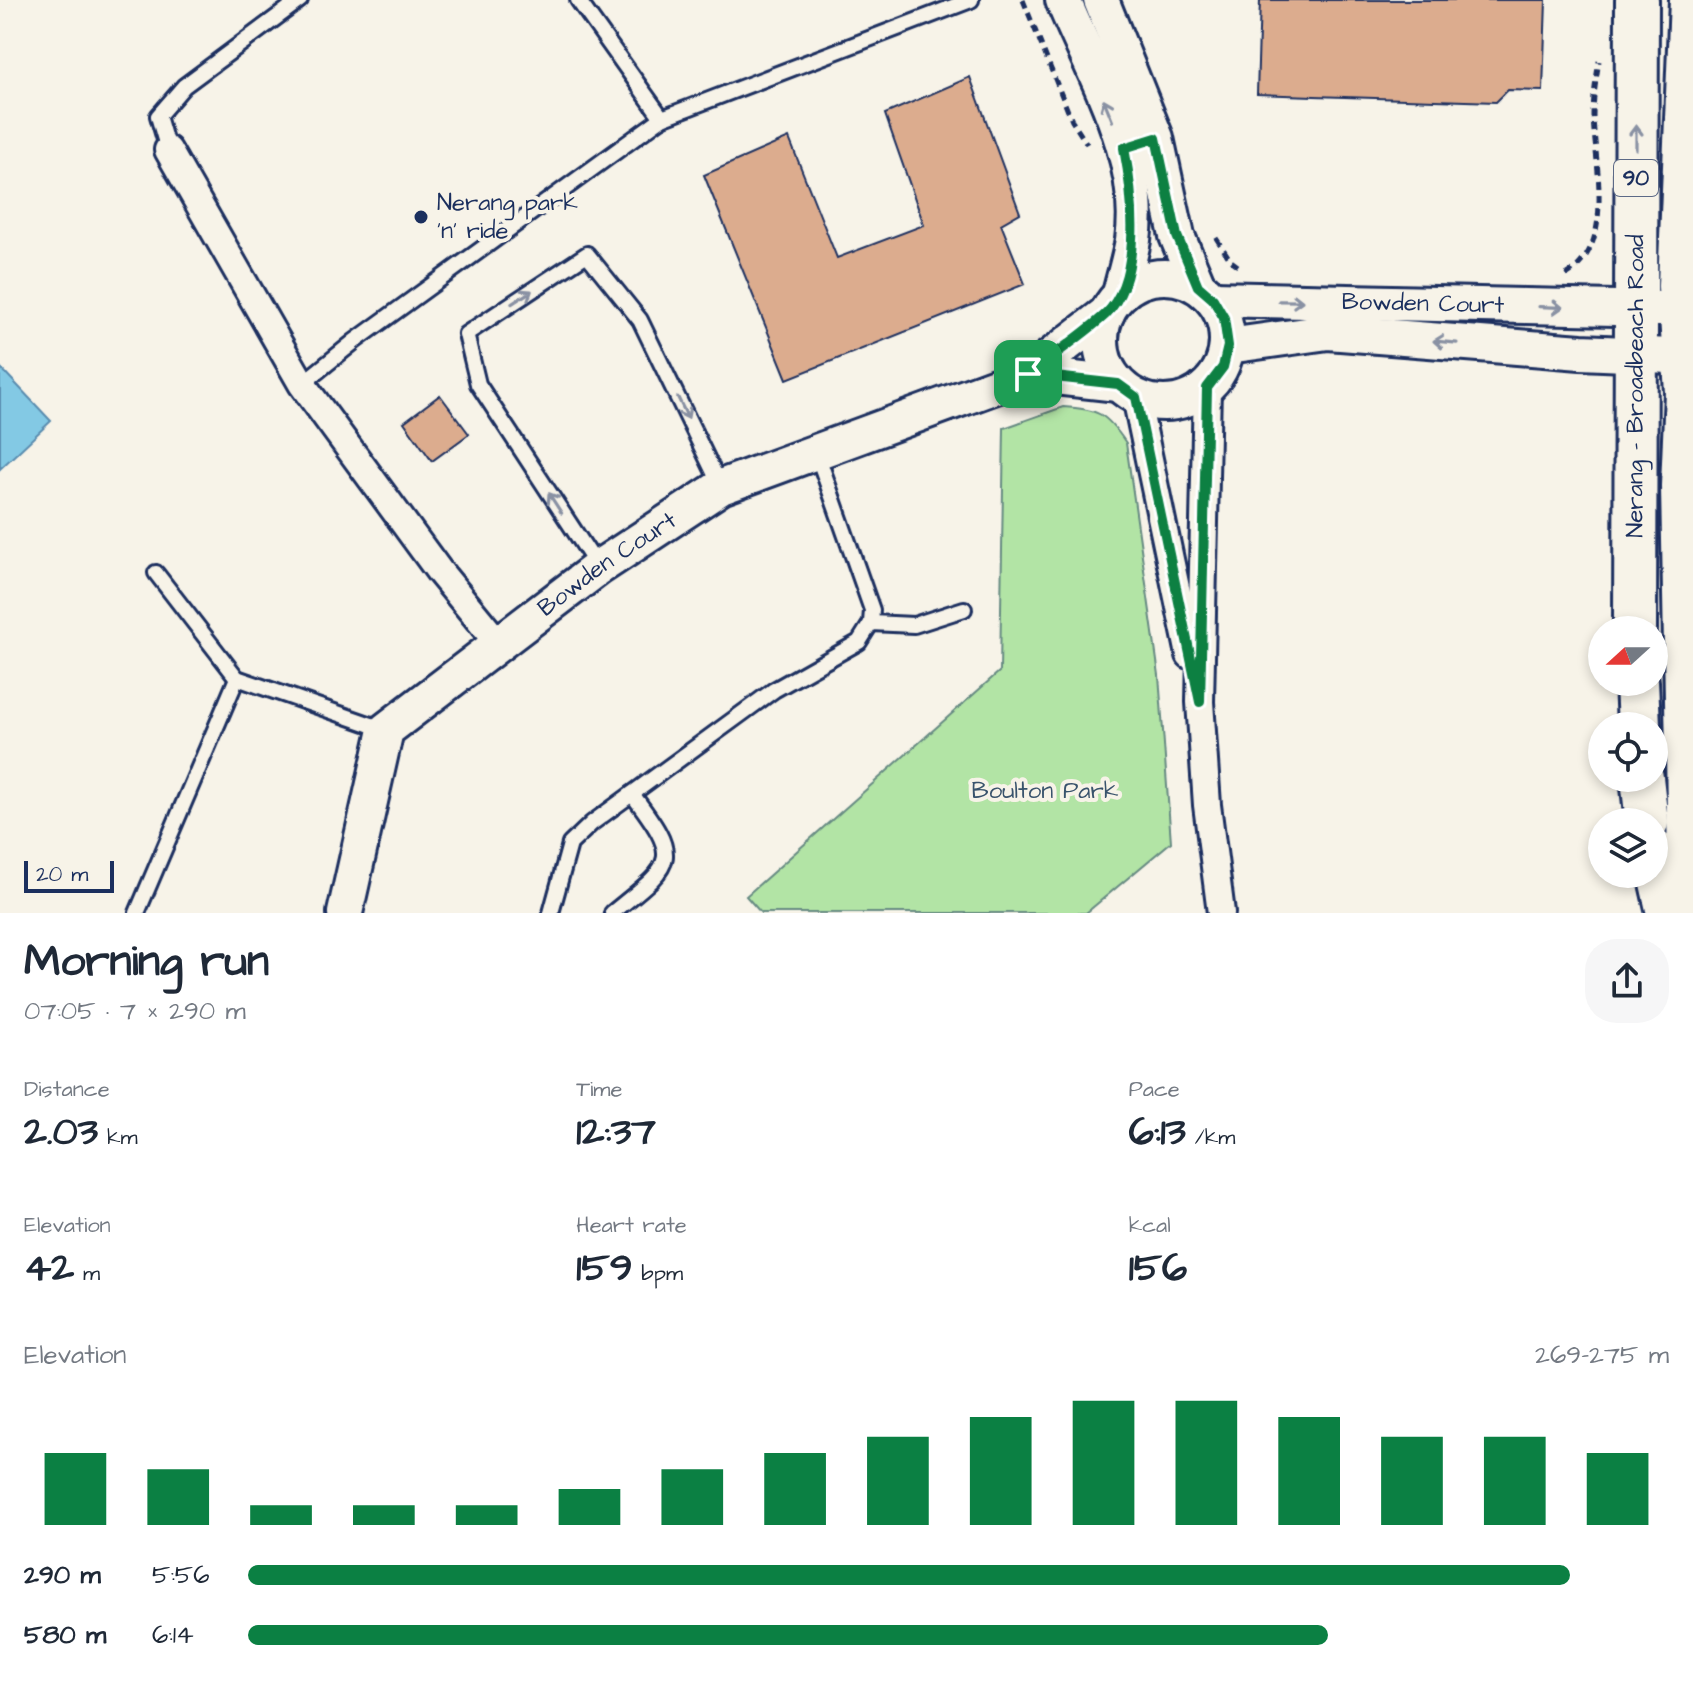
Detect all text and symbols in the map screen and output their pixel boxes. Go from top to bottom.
one-way arrow [1100,98,1115,123]
one-way arrow [1628,124,1644,151]
road number: 90 [1614,160,1658,196]
place label: Nerang park 'n' ride [437,186,578,248]
marker: Nerang park 'n' ride [412,208,430,226]
street label: Nerang - Broadbeach Road [1618,234,1654,538]
street label: Bowden Court [1341,285,1505,323]
one-way arrow [510,289,533,305]
one-way arrow [1277,293,1304,308]
one-way arrow [1537,300,1564,315]
one-way arrow [1432,334,1459,349]
pin [994,340,1062,408]
icon: arrive [1006,352,1050,396]
one-way arrow [676,396,691,420]
one-way arrow [547,492,564,514]
street label: Bowden Court [531,504,684,625]
north arrow [1588,616,1668,696]
map controls [1588,616,1668,888]
button: locate [1588,712,1668,792]
park label: Boulton Park [972,774,1119,808]
button: layers [1588,808,1668,888]
scale bar [24,857,114,893]
text: 20 m [36,859,88,890]
text: Morning run [24,932,269,993]
button: share [1585,939,1669,1023]
text: 07:05 · 7 × 290 m [24,993,246,1029]
text: Distance [24,1074,110,1105]
text: Time [576,1074,622,1105]
text: Pace [1129,1074,1180,1105]
text: 2.03 [24,1105,98,1160]
text: 12:37 [576,1105,656,1160]
text: 6:13 [1129,1105,1186,1160]
text: km [98,1122,138,1153]
text: /km [1186,1122,1235,1153]
text: Elevation [24,1210,111,1241]
text: Heart rate [576,1210,687,1241]
text: kcal [1129,1210,1171,1241]
text: 42 [24,1241,74,1296]
text: 159 [576,1241,633,1296]
text: 156 [1129,1241,1187,1296]
text: m [74,1258,100,1289]
text: bpm [633,1258,683,1289]
text: Elevation [24,1337,126,1373]
text: 269–275 m [1535,1337,1669,1373]
text: 290 m [24,1557,101,1593]
text: 5:56 [152,1557,209,1593]
text: 580 m [24,1617,106,1653]
text: 6:14 [152,1617,194,1653]

